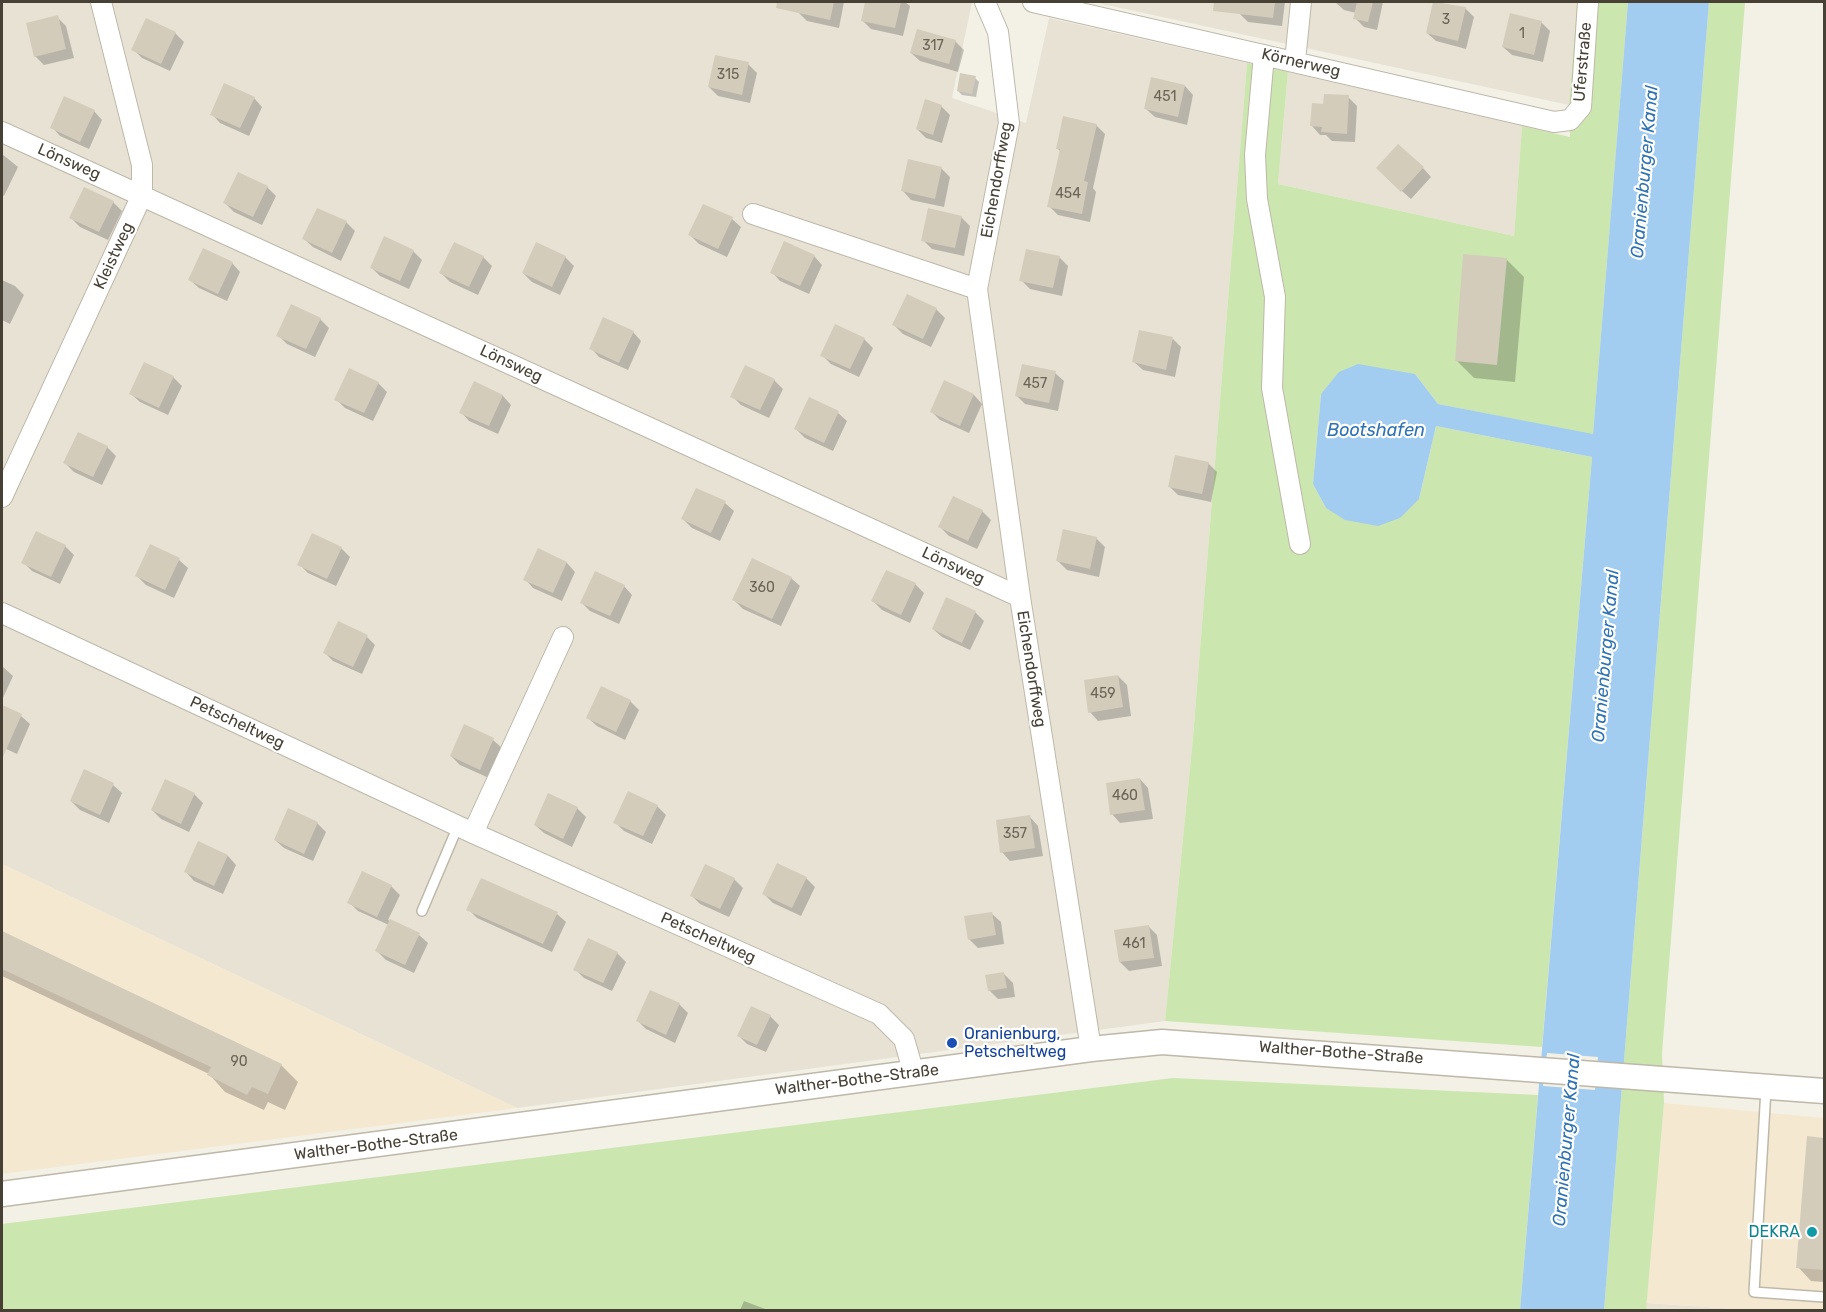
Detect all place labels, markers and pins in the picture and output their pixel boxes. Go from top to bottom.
place label: Oranienburg, Petscheltweg [964,1024,1066,1062]
marker: Oranienburg, Petscheltweg [945,1036,959,1050]
place label: DEKRA [1748,1222,1800,1242]
marker: DEKRA [1805,1225,1819,1239]

